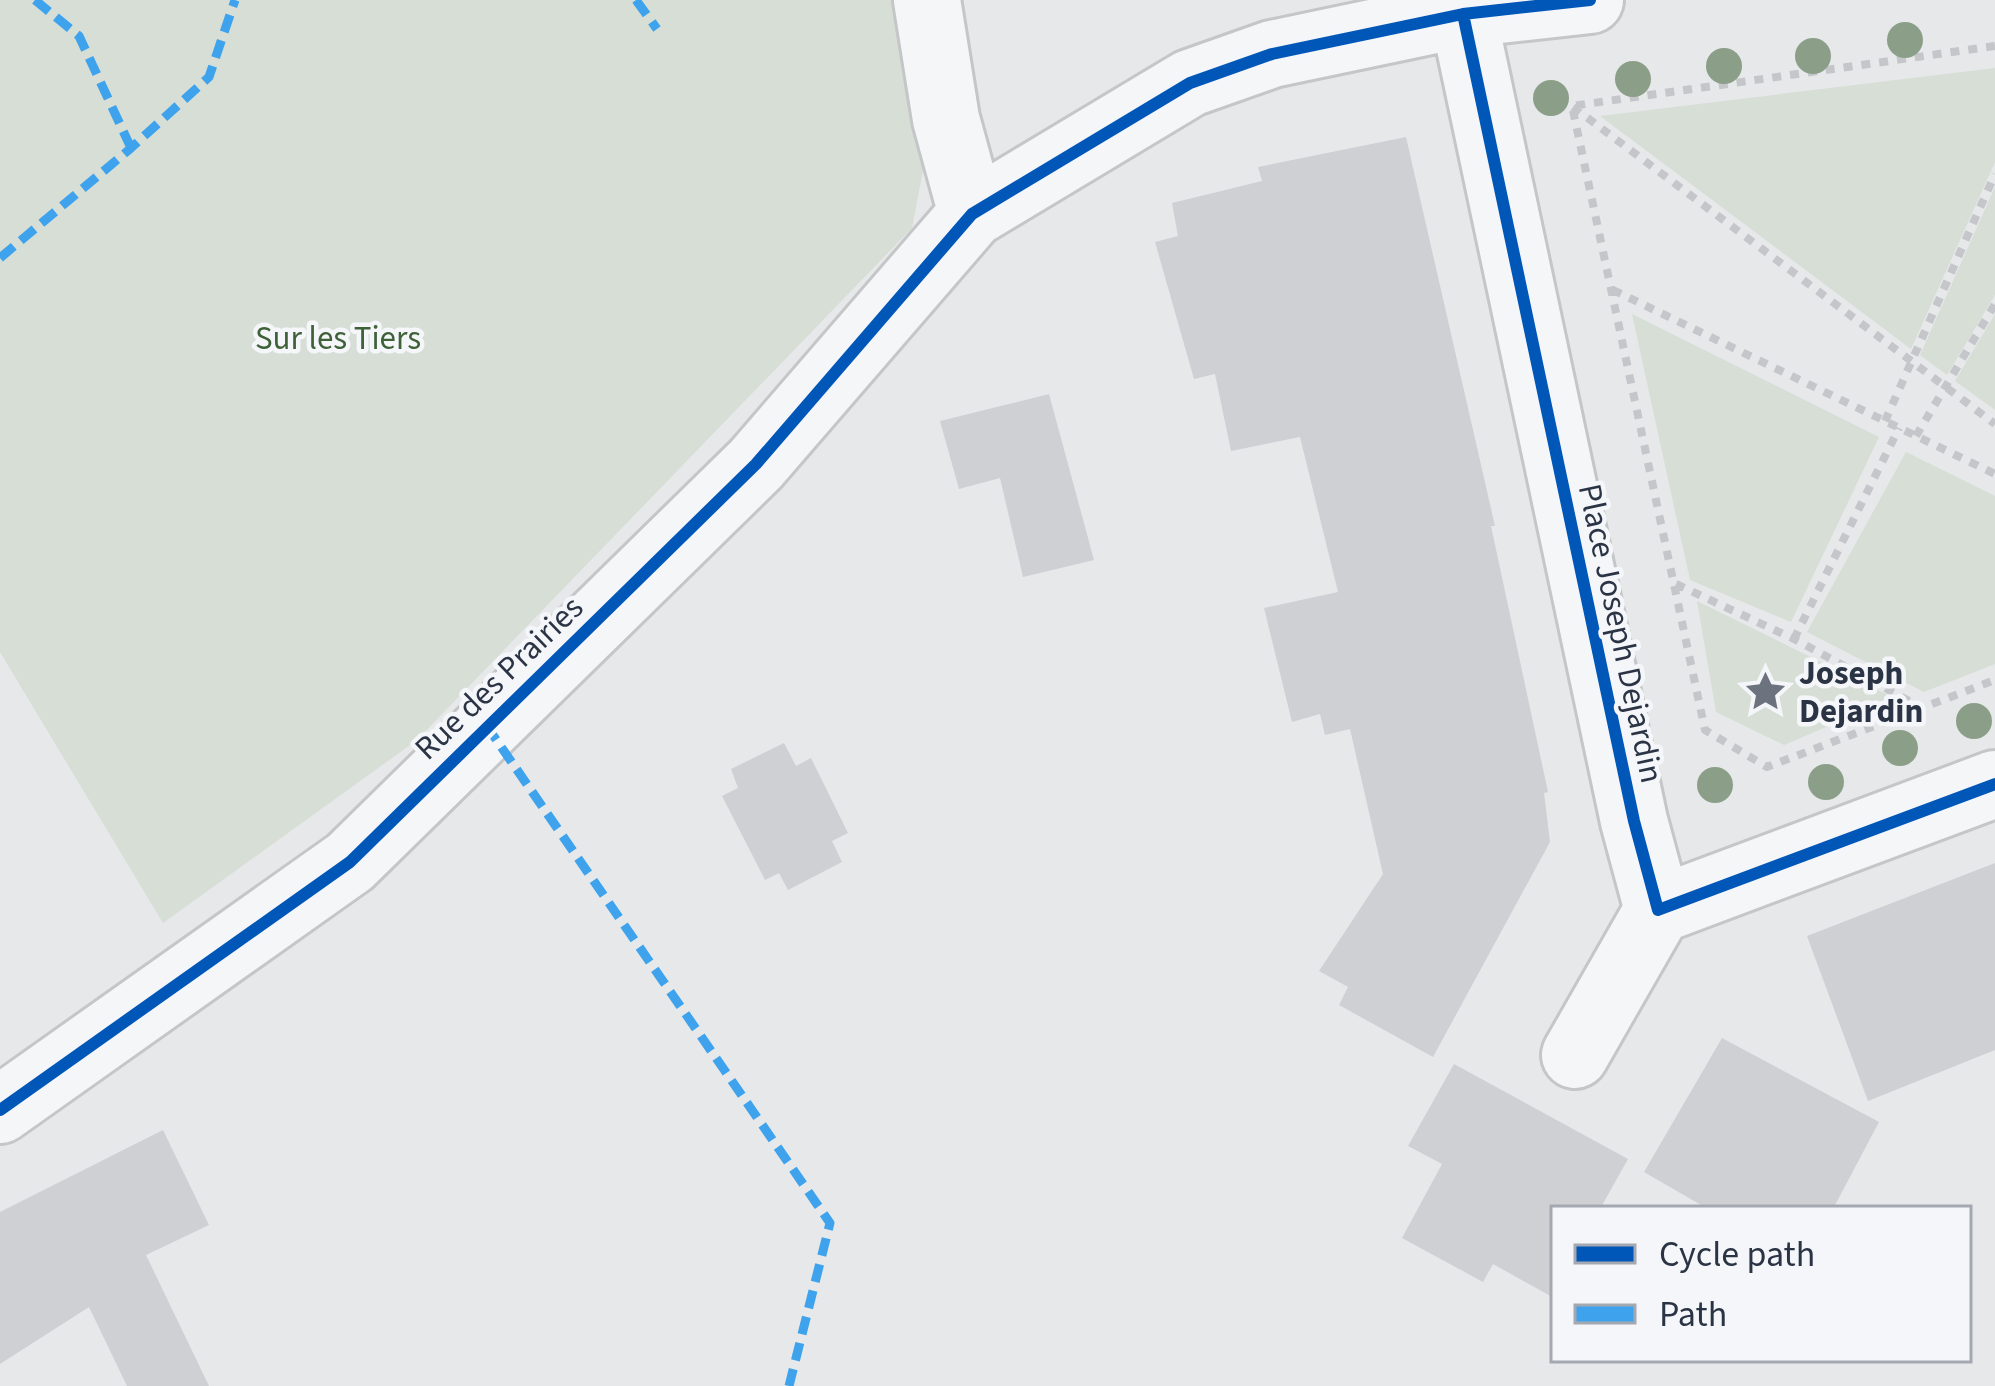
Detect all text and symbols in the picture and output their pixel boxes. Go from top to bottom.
park label: Sur les Tiers [255,315,421,362]
street label: Place Joseph Dejardin [1566,479,1675,787]
street label: Rue des Prairies [404,585,594,771]
place label: Joseph Dejardin [1799,650,1923,735]
place icon: Joseph Dejardin [1742,668,1788,714]
legend [1551,1206,1971,1362]
text: Cycle path [1659,1229,1815,1280]
text: Path [1659,1289,1727,1340]

